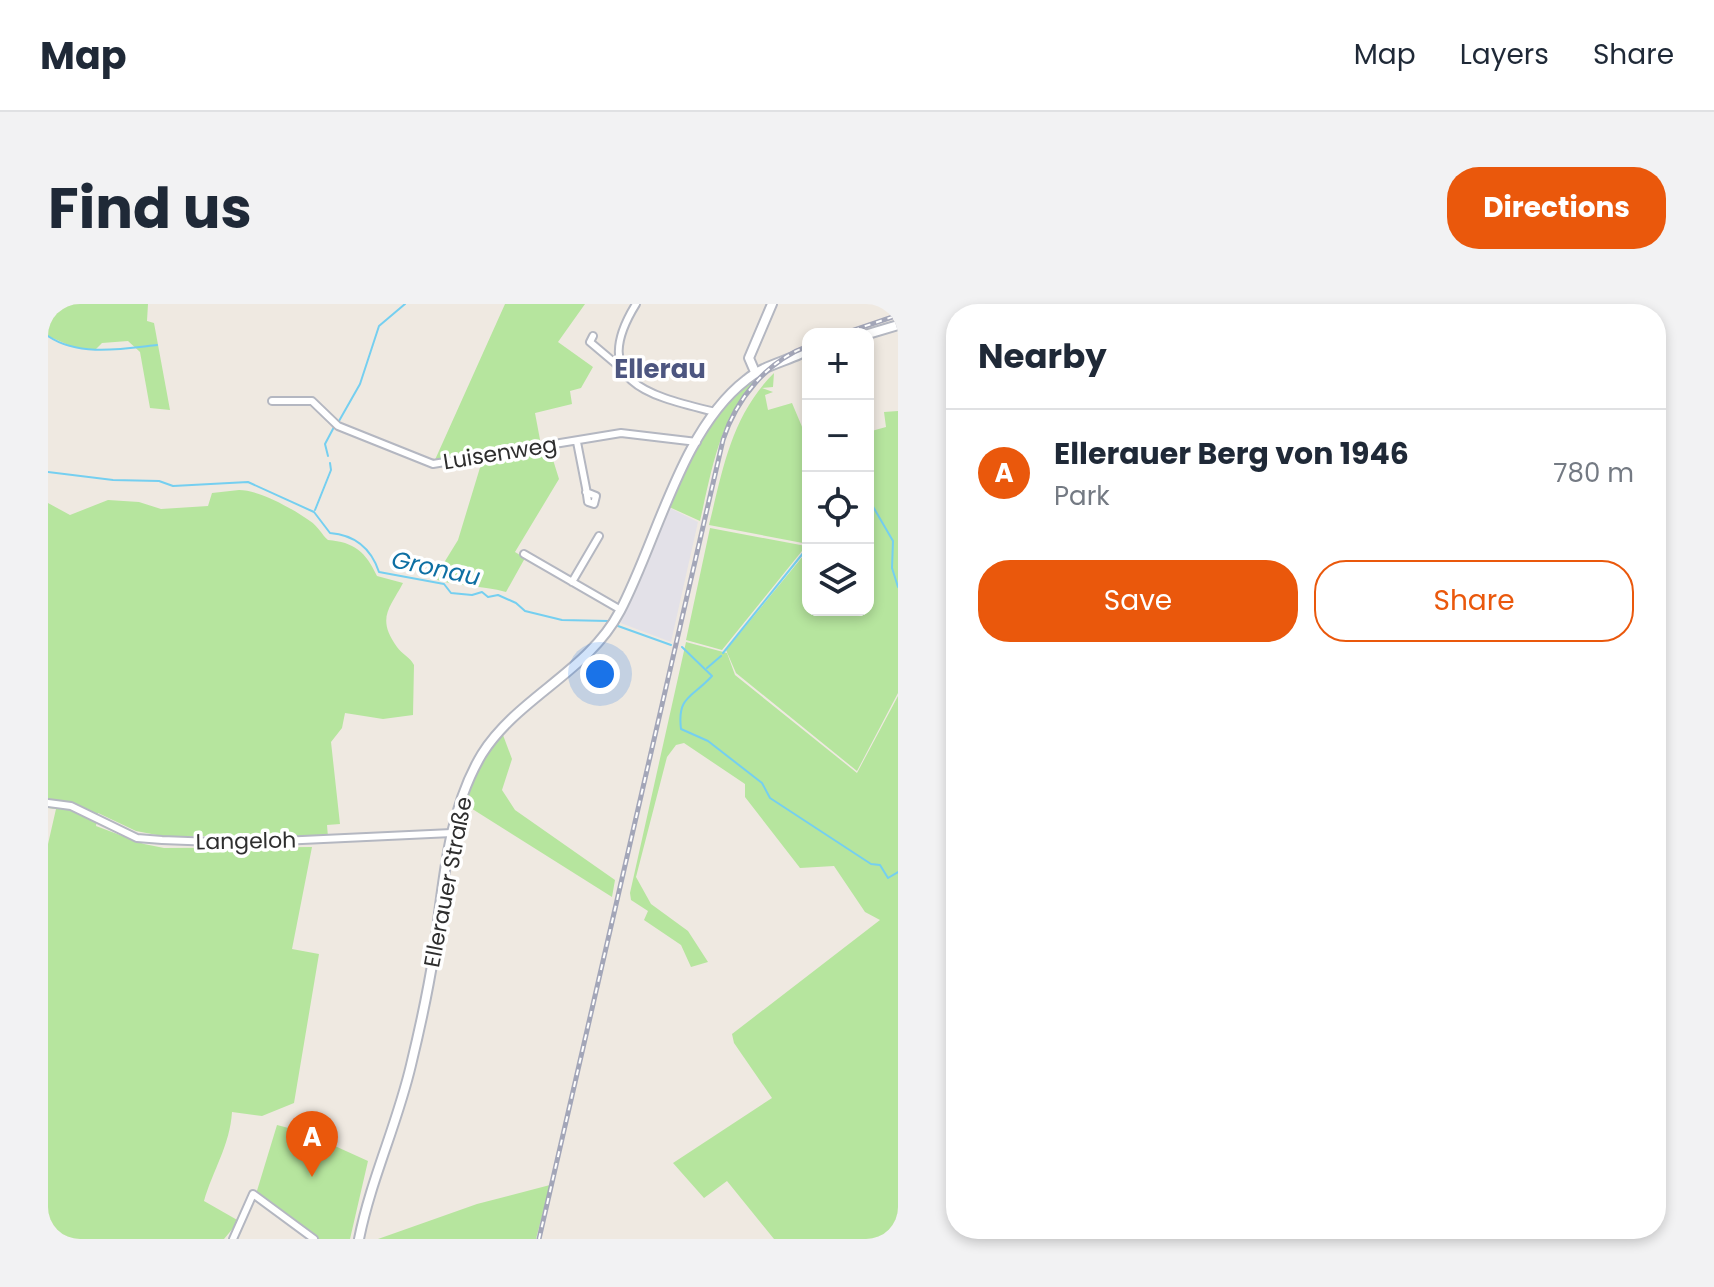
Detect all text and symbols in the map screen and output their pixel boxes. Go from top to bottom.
text: Map [40,29,127,82]
text: Map [1354,35,1416,74]
text: Layers [1460,35,1549,74]
text: Share [1593,35,1674,74]
button: Directions [1447,167,1666,249]
text: Find us [48,169,252,248]
map controls [802,328,874,616]
button: + [802,328,874,400]
text: Nearby [978,332,1107,380]
district label: Ellerau [614,351,706,387]
button: − [802,400,874,472]
street label: Luisenweg [441,429,559,477]
text: Ellerauer Berg von 1946 [1054,432,1409,475]
text: A [994,455,1014,491]
text: 780 m [1553,455,1634,491]
button: locate [802,472,874,544]
text: Park [1054,478,1110,514]
water label: Gronau [389,543,483,593]
button: layers [802,544,874,616]
button: Save [978,560,1298,642]
button: Share [1314,560,1634,642]
your location [580,654,620,694]
street label: Ellerauer Straße [416,794,480,970]
street label: Langeloh [195,825,297,857]
pin: A [286,1111,338,1177]

